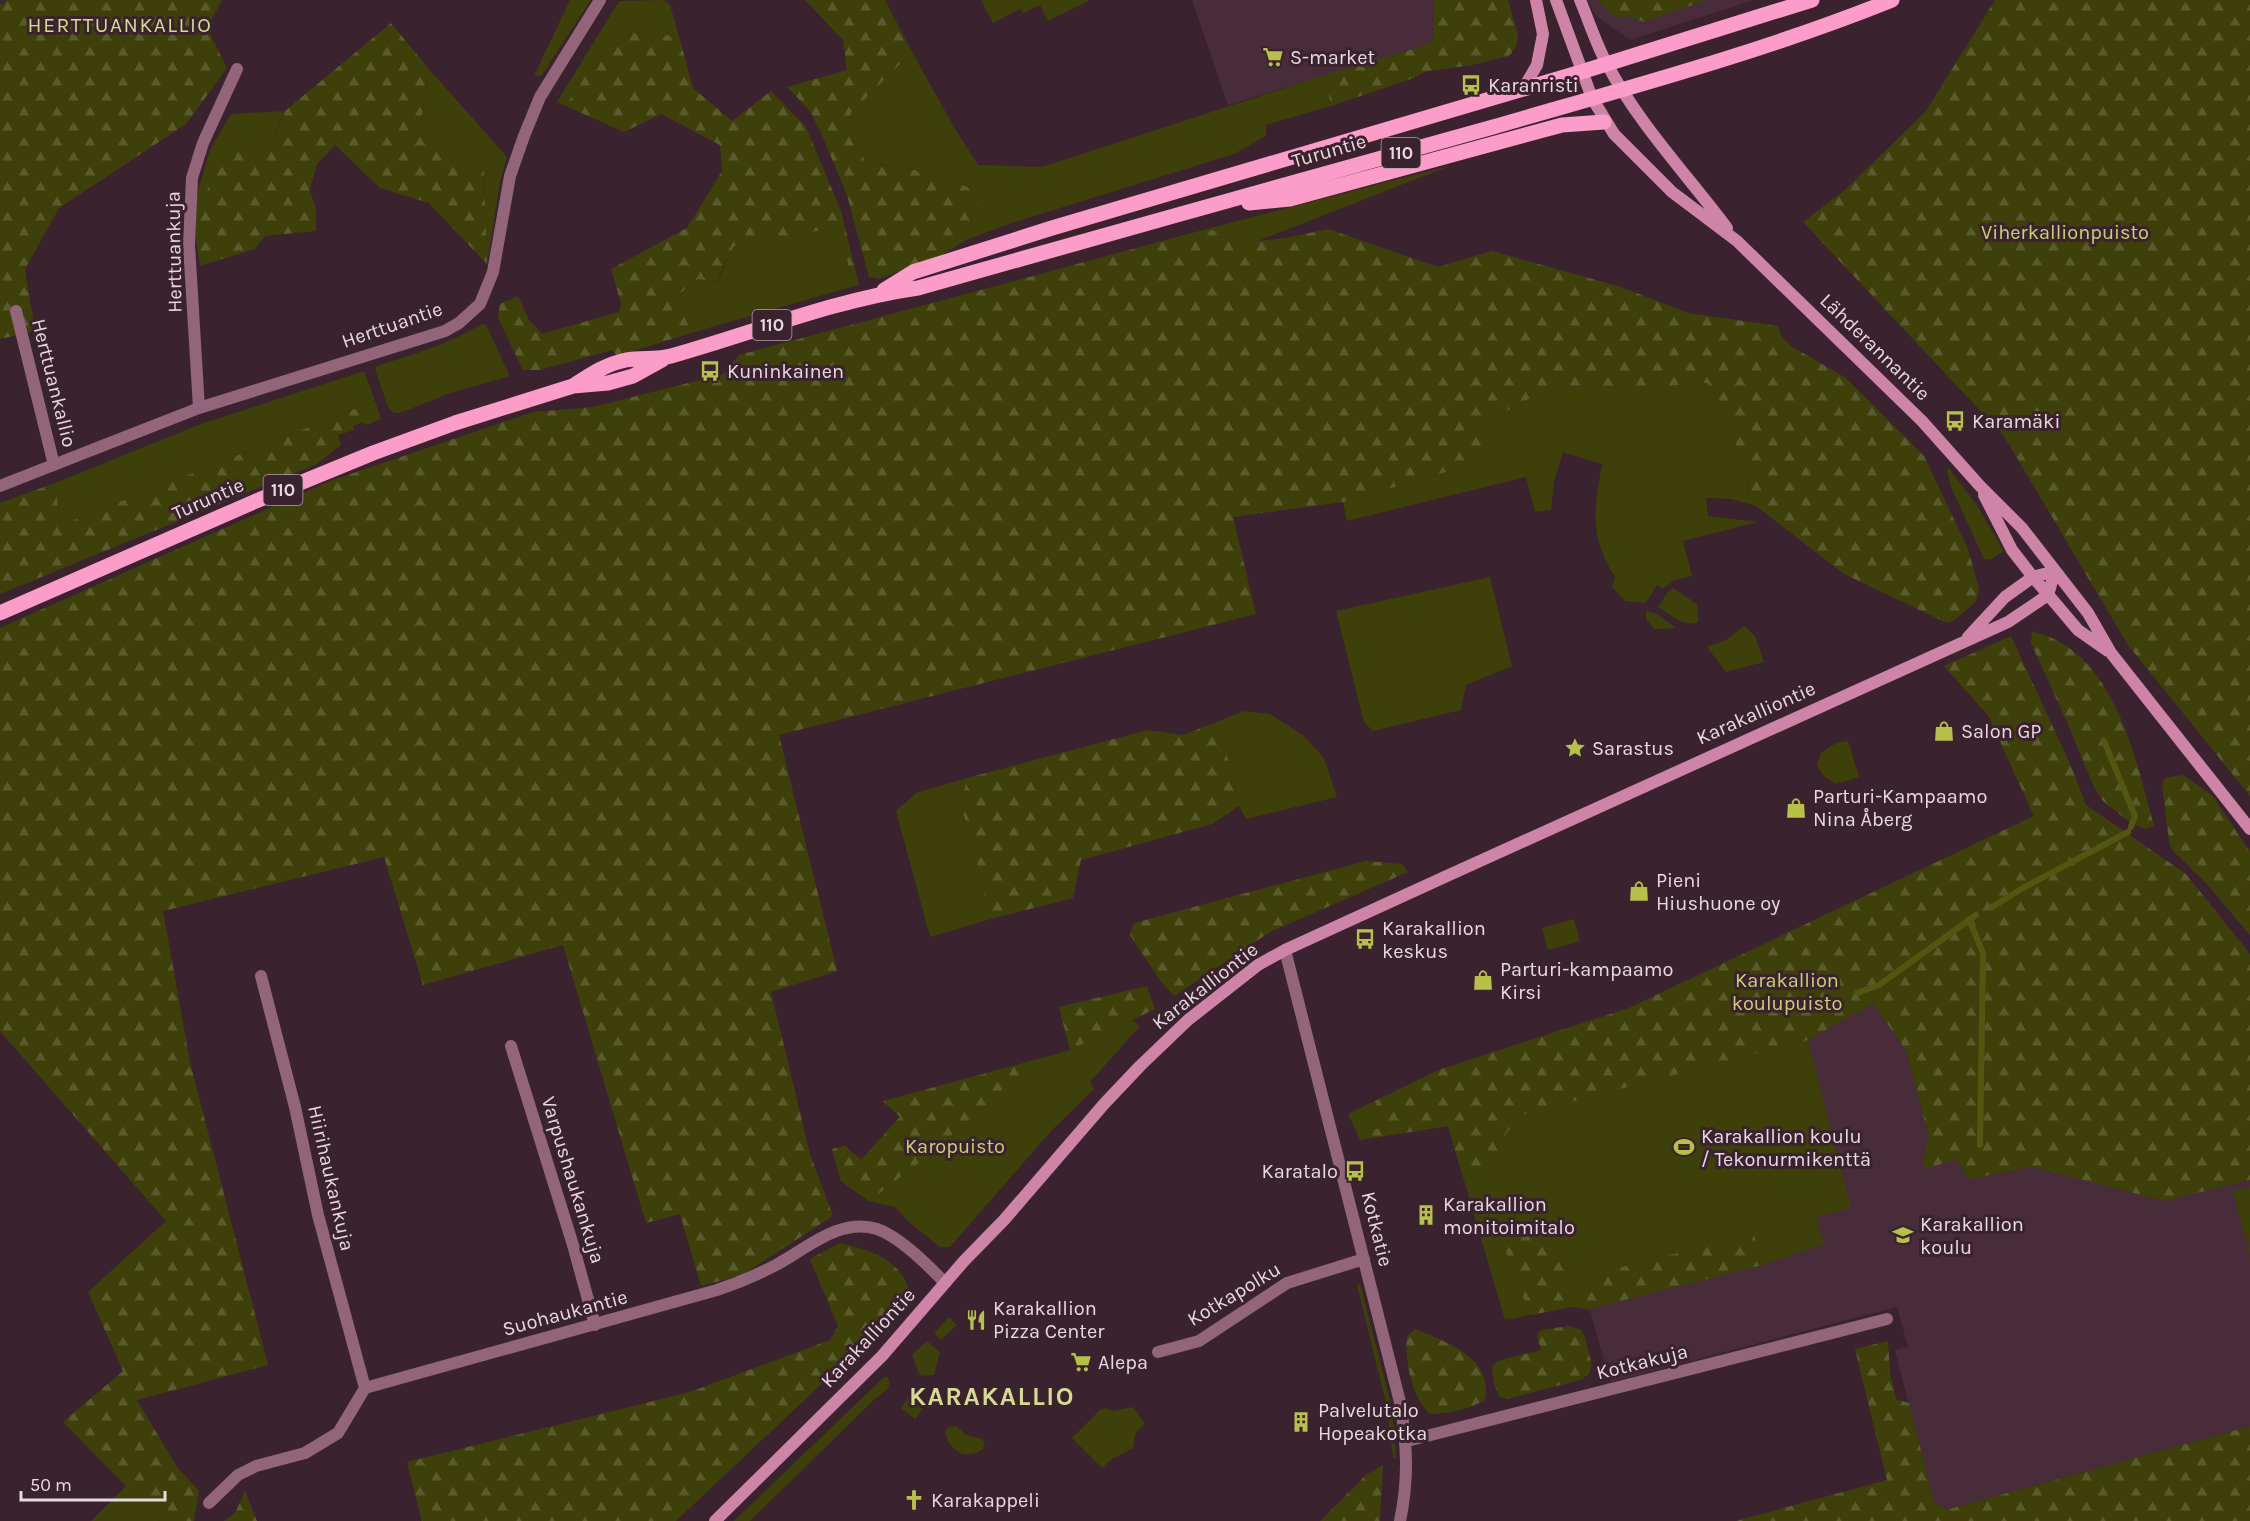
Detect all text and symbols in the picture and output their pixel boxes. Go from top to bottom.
district label: HERTTUANKALLIO [28,13,212,37]
supermarket icon: S-market [1261,45,1285,69]
place label: S-market [1290,46,1376,69]
bus stop icon: Karanristi [1459,73,1483,97]
place label: Karanristi [1488,74,1579,97]
street label: Turuntie [1289,129,1369,173]
road number: 110 [1382,138,1420,168]
street label: Herttuankuja [161,191,187,313]
park label: Viherkallionpuisto [1981,221,2149,244]
street label: Lähderannantie [1815,289,1935,405]
street label: Herttuantie [339,297,445,353]
road number: 110 [752,310,792,340]
street label: Herttuankallio [27,316,81,450]
bus stop icon: Kuninkainen [698,359,722,383]
place label: Kuninkainen [727,360,844,383]
bus stop icon: Karamäki [1943,409,1967,433]
place label: Karamäki [1972,410,2060,433]
street label: Turuntie [169,473,247,525]
road number: 110 [264,475,302,505]
street label: Karakalliontie [1693,677,1819,749]
shop icon: Salon GP [1932,719,1956,743]
place label: Salon GP [1961,720,2041,743]
place icon: Sarastus [1563,736,1587,760]
place label: Sarastus [1592,737,1674,760]
place label: Parturi-Kampaamo Nina Åberg [1813,785,1987,831]
shop icon: Parturi-Kampaamo Nina Åberg [1784,796,1808,820]
place label: Pieni Hiushuone oy [1656,869,1780,915]
shop icon: Pieni Hiushuone oy [1627,879,1651,903]
place label: Karakallion keskus [1382,917,1486,963]
bus stop icon: Karakallion keskus [1353,927,1377,951]
street label: Karakalliontie [1148,938,1262,1034]
place label: Parturi-kampaamo Kirsi [1500,958,1673,1004]
shop icon: Parturi-kampaamo Kirsi [1471,968,1495,992]
park label: Karakallion koulupuisto [1732,969,1842,1015]
street label: Varpushaukankuja [537,1094,609,1266]
street label: Hiirihaukankuja [303,1103,359,1253]
place label: Karakallion koulu / Tekonurmikenttä [1701,1125,1871,1171]
park label: Karopuisto [905,1135,1005,1158]
sports icon: Karakallion koulu / Tekonurmikenttä [1672,1135,1696,1159]
bus stop icon: Karatalo [1343,1159,1367,1183]
place label: Karatalo [1262,1160,1338,1183]
street label: Kotkatie [1357,1189,1397,1269]
place label: Karakallion monitoimitalo [1443,1193,1575,1239]
building icon: Karakallion monitoimitalo [1414,1203,1438,1227]
place label: Karakallion koulu [1920,1213,2024,1259]
school or university icon: Karakallion koulu [1891,1223,1915,1247]
street label: Kotkapolku [1183,1257,1285,1331]
street label: Karakalliontie [816,1283,920,1393]
street label: Suohaukantie [500,1285,630,1341]
place label: Karakallion Pizza Center [993,1297,1105,1343]
restaurant icon: Karakallion Pizza Center [964,1308,988,1332]
street label: Kotkakuja [1594,1340,1690,1384]
supermarket icon: Alepa [1069,1350,1093,1374]
place label: Alepa [1098,1351,1148,1374]
district label: KARAKALLIO [909,1381,1075,1412]
place label: Palvelutalo Hopeakotka [1318,1399,1427,1445]
building icon: Palvelutalo Hopeakotka [1289,1410,1313,1434]
scale bar [21,1464,165,1502]
text: 50 m [30,1474,72,1496]
church icon: Karakappeli [902,1488,926,1512]
place label: Karakappeli [931,1489,1040,1512]

